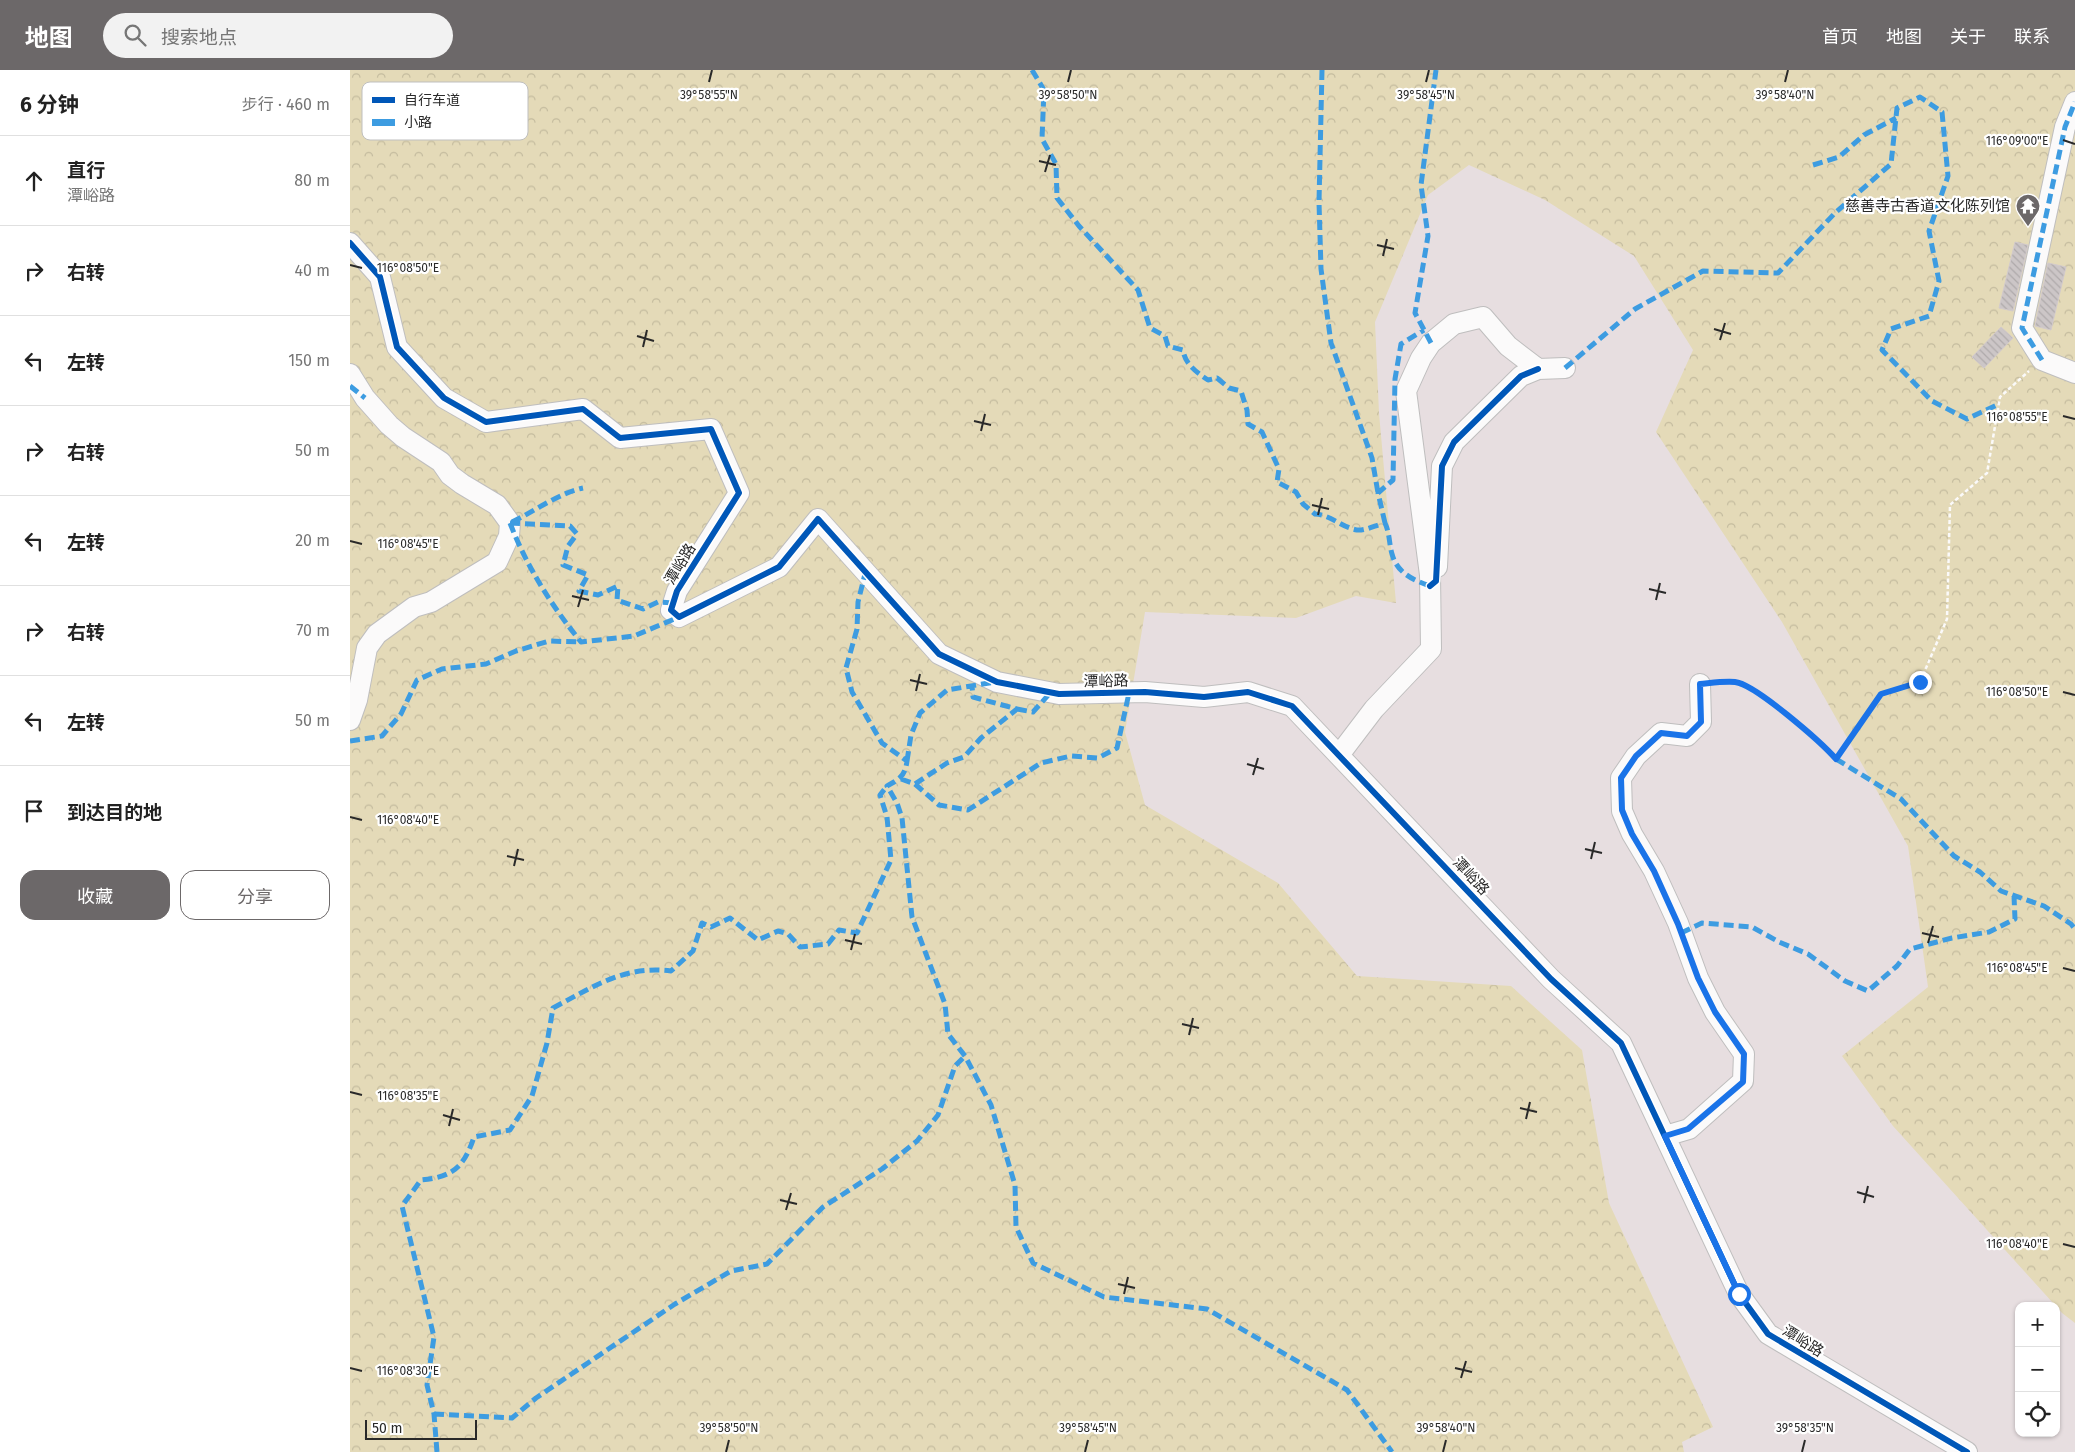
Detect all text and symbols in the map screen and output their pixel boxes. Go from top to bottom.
search box [103,13,453,58]
icon: search [121,21,149,49]
text: 地图 [25,24,73,52]
text: 搜索地点 [161,26,237,49]
text: 首页 [1822,26,1858,48]
text: 地图 [1886,26,1922,48]
text: 关于 [1950,26,1986,48]
text: 联系 [2014,26,2050,48]
legend [362,82,528,140]
text: 39°58'55"N [680,88,738,102]
text: 39°58'50"N [1038,88,1098,102]
text: 39°58'45"N [1397,88,1455,102]
text: 39°58'40"N [1756,88,1814,102]
text: 6 分钟 [20,92,79,118]
text: 自行车道 [404,92,460,109]
text: 步行 · 460 m [242,95,330,114]
text: 小路 [404,114,432,131]
text: 116°09'00"E [1986,134,2048,148]
text: 直行 [67,159,105,182]
icon: ahead [20,167,48,195]
text: 80 m [294,171,330,190]
text: 潭峪路 [67,186,115,205]
temple icon: 慈善寺古香道文化陈列馆 [2015,193,2041,227]
place label: 慈善寺古香道文化陈列馆 [1845,197,2010,215]
icon: right [20,257,48,285]
text: 右转 [67,261,105,284]
text: 40 m [295,261,330,280]
text: 116°08'50"E [377,261,439,275]
icon: left [20,347,48,375]
text: 左转 [67,351,105,374]
text: 150 m [288,351,330,370]
text: 116°08'55"E [1986,410,2048,424]
icon: right [20,437,48,465]
text: 右转 [67,441,105,464]
text: 50 m [295,441,330,460]
icon: left [20,527,48,555]
text: 左转 [67,531,105,554]
text: 20 m [295,531,330,550]
text: 116°08'45"E [377,537,439,551]
street label: 潭峪路 [661,540,699,588]
icon: right [20,617,48,645]
text: 右转 [67,621,105,644]
text: 70 m [296,621,330,640]
route end [1909,671,1932,694]
street label: 潭峪路 [1083,672,1129,690]
text: 116°08'50"E [1986,685,2048,699]
icon: left [20,707,48,735]
text: 左转 [67,711,105,734]
text: 50 m [295,711,330,730]
icon: arrive [20,797,48,825]
text: 到达目的地 [67,801,162,824]
text: 116°08'40"E [377,813,439,827]
street label: 潭峪路 [1449,853,1493,899]
button: 收藏 [20,870,170,920]
button: 分享 [180,870,330,920]
text: 116°08'45"E [1986,961,2048,975]
text: 116°08'35"E [377,1089,439,1103]
text: 116°08'40"E [1986,1237,2048,1251]
route start [1728,1283,1751,1306]
map controls [2015,1302,2060,1437]
button: + [2015,1302,2060,1347]
street label: 潭峪路 [1779,1321,1827,1361]
button: − [2015,1347,2060,1392]
text: 116°08'30"E [377,1364,439,1378]
button: locate [2015,1392,2060,1437]
scale bar [365,1417,478,1440]
text: 50 m [372,1420,403,1437]
text: 39°58'50"N [699,1421,759,1435]
text: 39°58'45"N [1059,1421,1117,1435]
text: 39°58'40"N [1417,1421,1475,1435]
text: 39°58'35"N [1776,1421,1834,1435]

